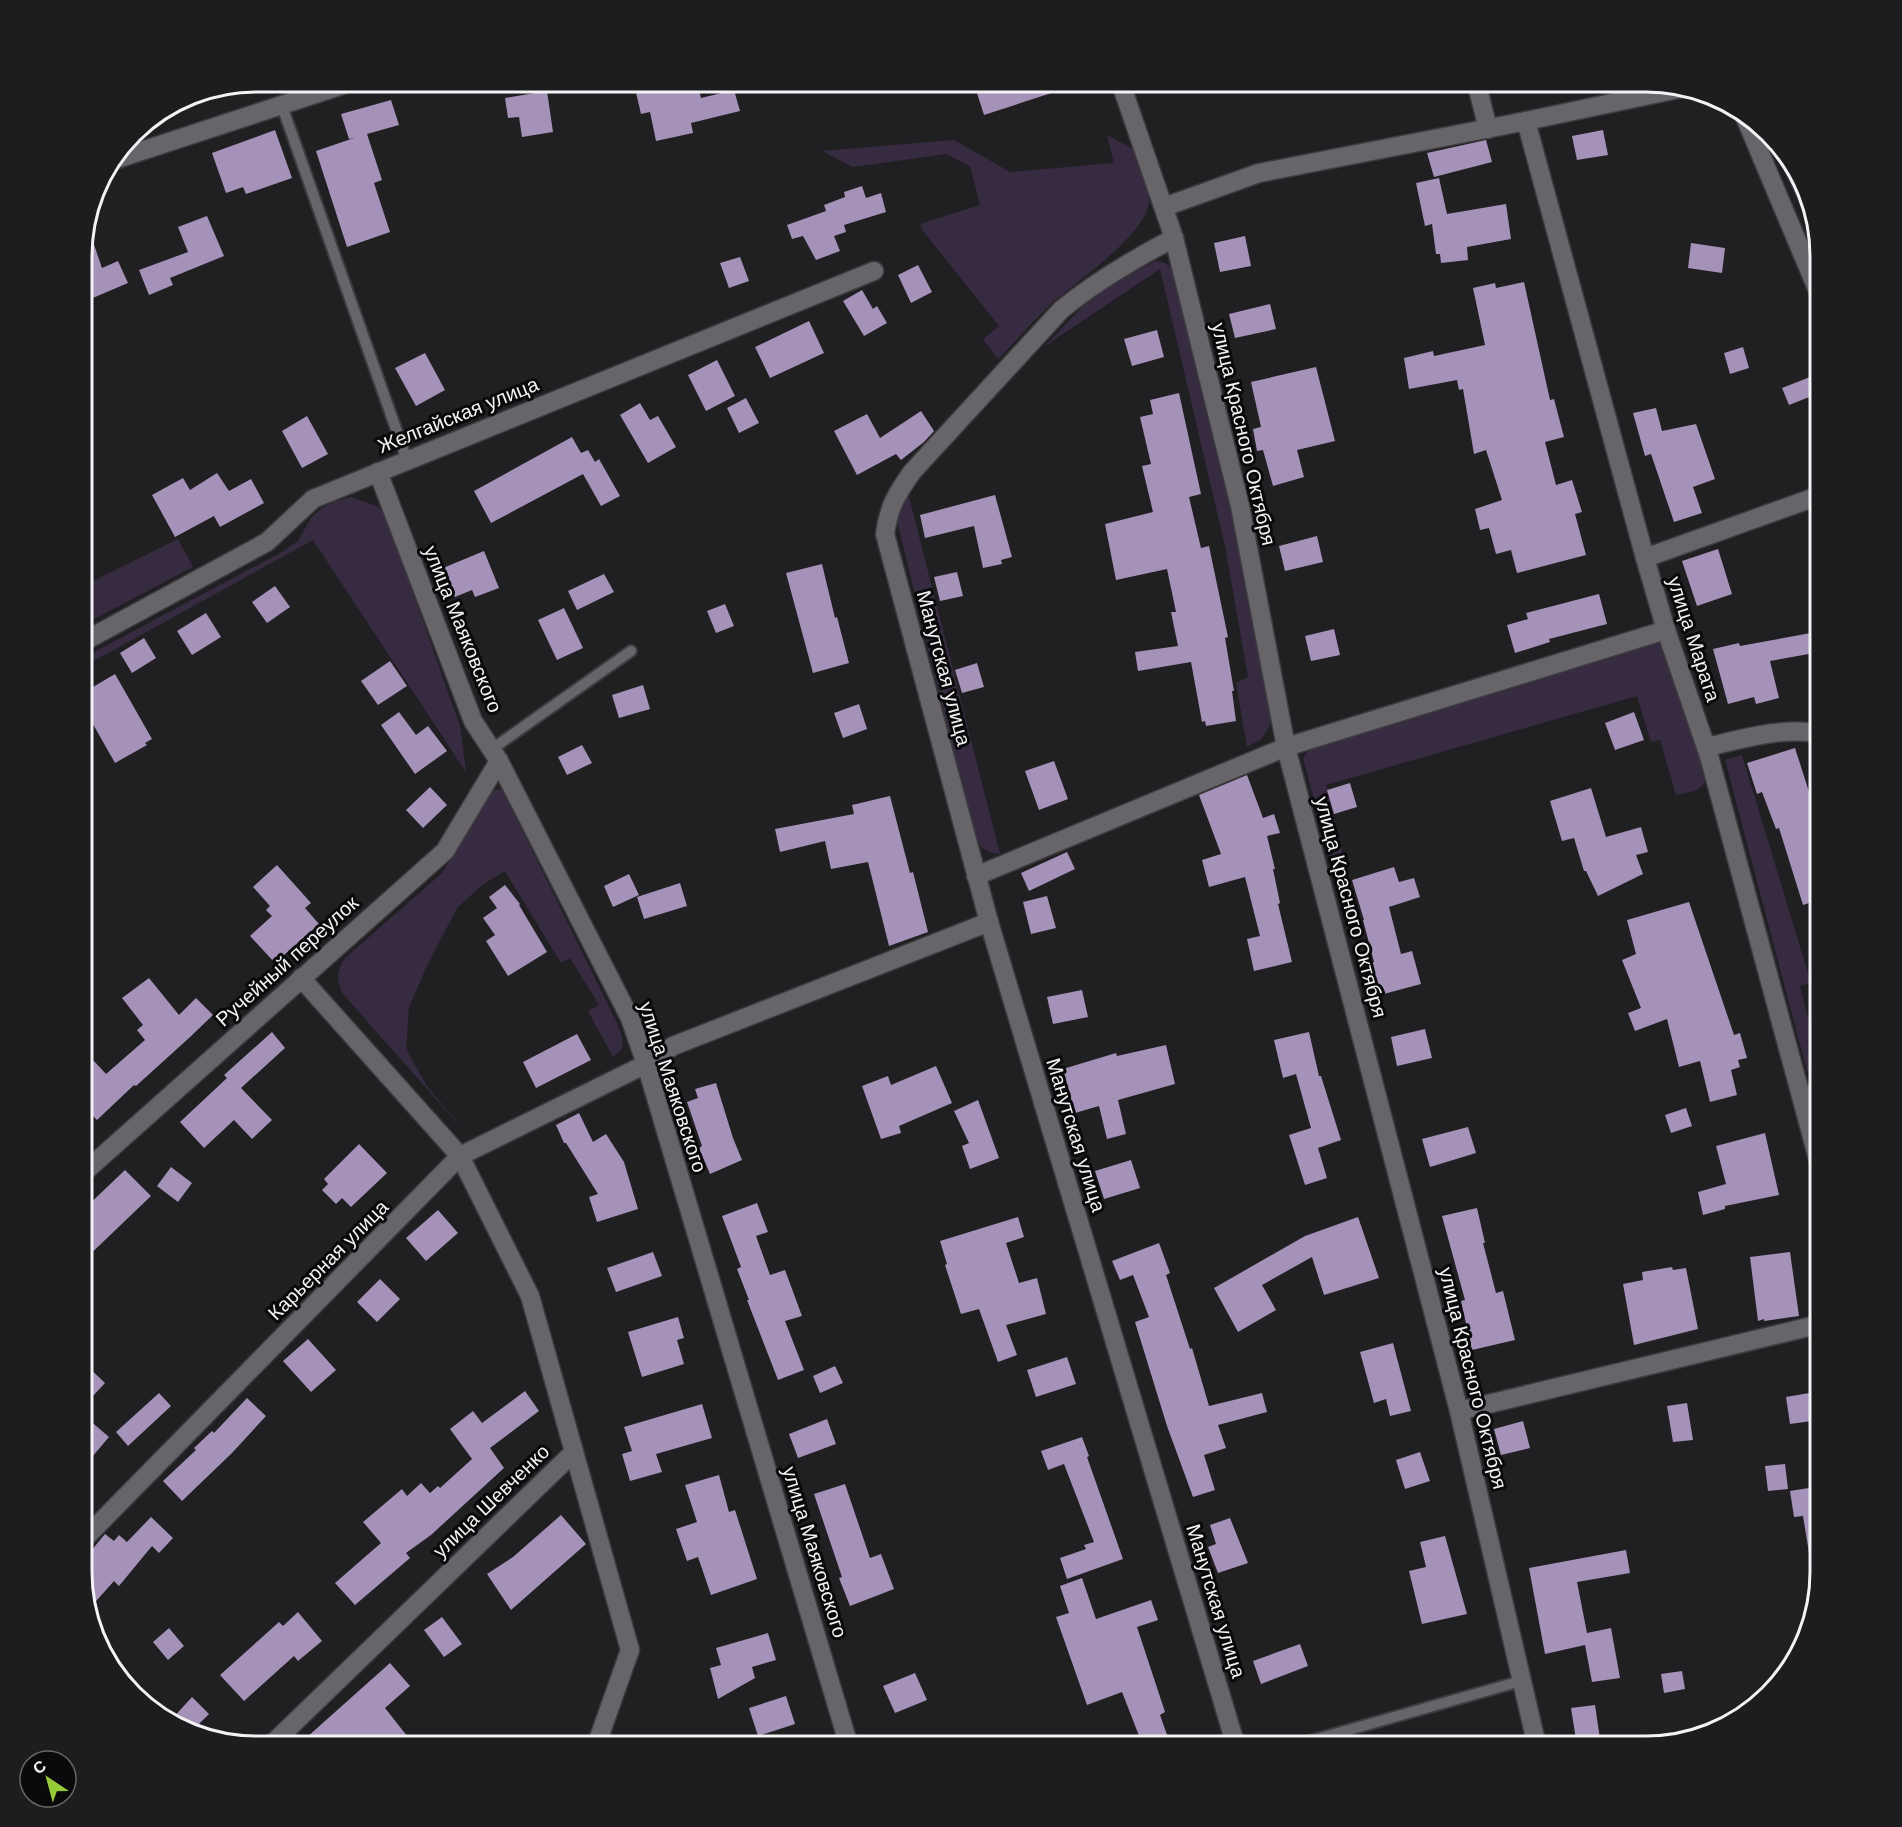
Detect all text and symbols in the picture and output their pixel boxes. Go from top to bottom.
street label: улица Красного Октября [1208,321,1280,547]
street label: Желгайская улица [375,372,542,457]
street label: улица Маяковского [419,542,507,716]
street label: улица Марата [1663,574,1725,705]
street label: Манутская улица [913,588,976,749]
street label: улица Красного Октября [1311,794,1391,1020]
street label: Ручейный переулок [211,891,363,1031]
street label: улица Маяковского [635,999,711,1175]
street label: Манутская улица [1042,1055,1110,1215]
street label: Карьерная улица [264,1195,393,1324]
street label: улица Красного Октября [1435,1265,1511,1491]
street label: улица Шевченко [429,1440,553,1562]
street label: улица Маяковского [778,1464,852,1640]
street label: Манутская улица [1182,1521,1250,1681]
north arrow [18,1749,78,1809]
text: С [30,1757,50,1778]

